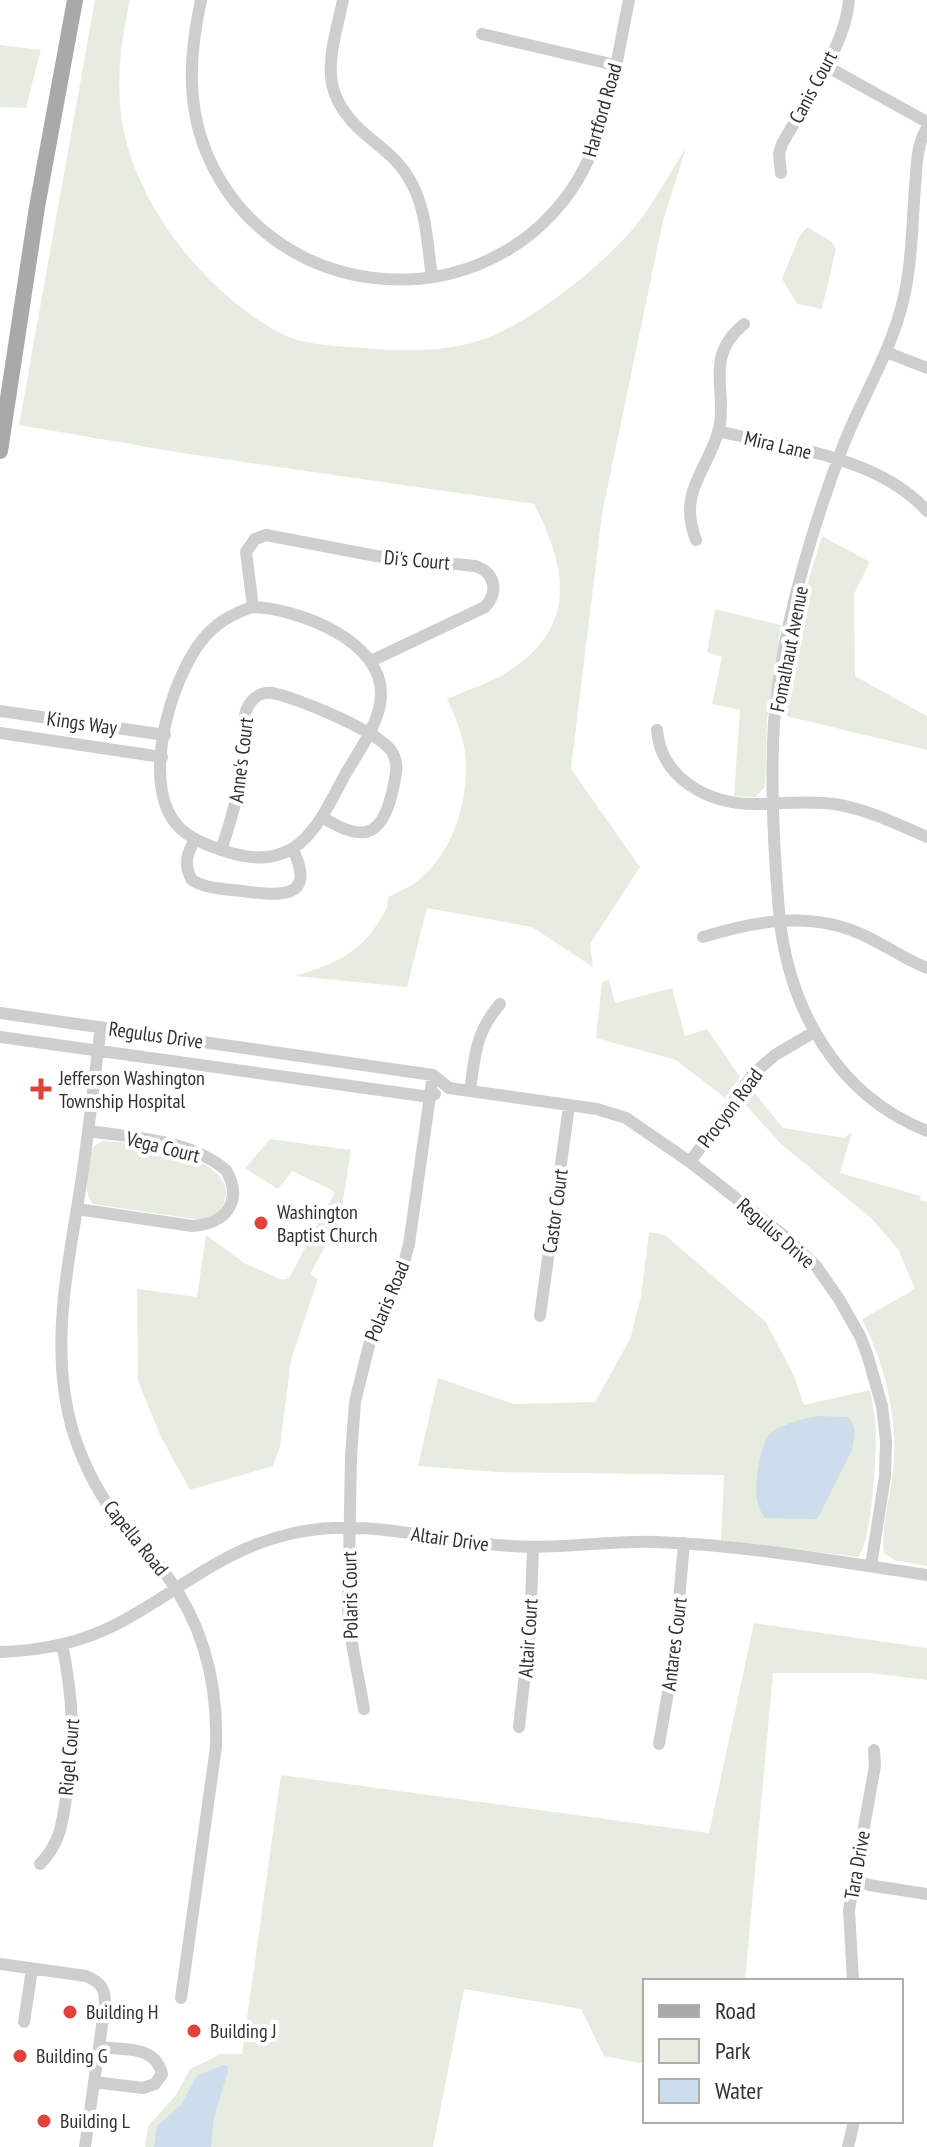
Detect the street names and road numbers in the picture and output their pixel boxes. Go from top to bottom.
street label: Canis Court [783,46,843,128]
street label: Hartford Road [576,60,628,160]
street label: Mira Lane [742,425,814,465]
street label: Di's Court [383,544,451,576]
street label: Fomalhaut Avenue [764,584,814,714]
street label: Kings Way [45,705,119,741]
street label: Anne's Court [223,715,259,804]
street label: Regulus Drive [107,1016,205,1054]
street label: Procyon Road [692,1063,768,1153]
street label: Vega Court [123,1125,203,1169]
street label: Castor Court [536,1167,574,1255]
street label: Regulus Drive [732,1192,820,1274]
street label: Polaris Road [358,1257,416,1345]
street label: Capella Road [98,1495,174,1581]
street label: Altair Drive [410,1521,490,1557]
street label: Polaris Court [336,1550,364,1639]
street label: Antares Court [655,1595,693,1692]
street label: Altair Court [512,1597,544,1678]
street label: Rigel Court [53,1717,85,1797]
street label: Tara Drive [838,1829,876,1901]

